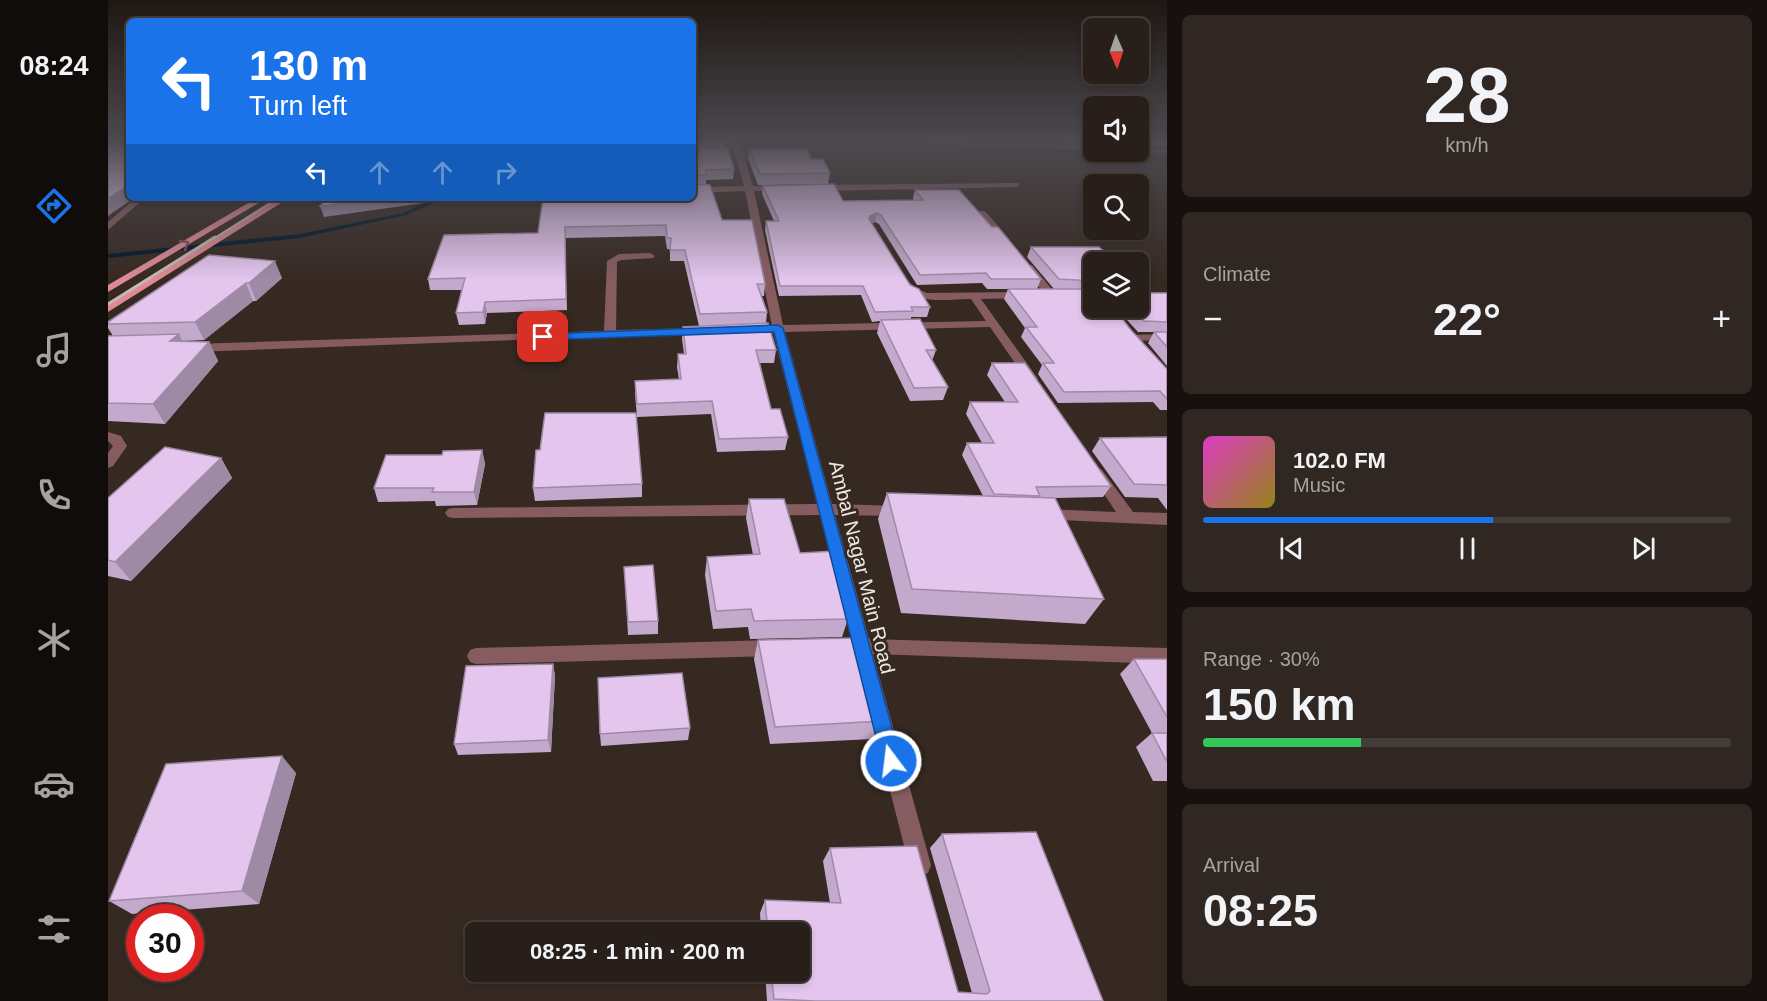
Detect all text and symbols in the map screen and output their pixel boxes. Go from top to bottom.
north arrow [1083,18,1149,84]
map controls [1083,18,1149,318]
icon: left [150,42,228,120]
text: 130 m [249,42,368,89]
text: 08:24 [19,51,89,81]
text: 28 [1424,51,1510,139]
text: Turn left [249,91,347,121]
button: sound [1083,96,1149,162]
text: km/h [1445,134,1489,156]
icon: left [300,156,333,189]
icon: ahead [363,156,396,189]
icon: ahead [426,156,459,189]
icon: right [489,156,522,189]
button: search [1083,174,1149,240]
icon: directions [33,185,75,227]
one-way arrow [179,239,189,251]
button: layers [1083,252,1149,318]
text: Climate [1203,263,1271,285]
text: 22° [1433,294,1501,345]
text: − [1203,300,1222,337]
text: + [1712,300,1731,337]
pin [517,311,568,362]
icon: arrive [526,320,559,353]
icon: music [33,329,75,371]
text: 102.0 FM [1293,448,1386,473]
street label: Ambal Nagar Main Road [825,458,899,676]
icon: phone [33,474,75,516]
text: Music [1293,474,1345,496]
icon: previous [1275,532,1308,565]
icon: pause [1451,532,1484,565]
icon: next [1627,532,1660,565]
icon: climate [33,619,75,661]
text: Range · 30% [1203,648,1320,670]
text: 150 km [1203,679,1356,730]
position arrow [859,729,923,793]
icon: car [33,763,75,805]
text: Arrival [1203,854,1260,876]
text: 08:25 [1203,885,1318,936]
speed limit sign: 30 [126,904,204,982]
icon: filters [33,908,75,950]
text: 08:25 · 1 min · 200 m [530,939,745,964]

